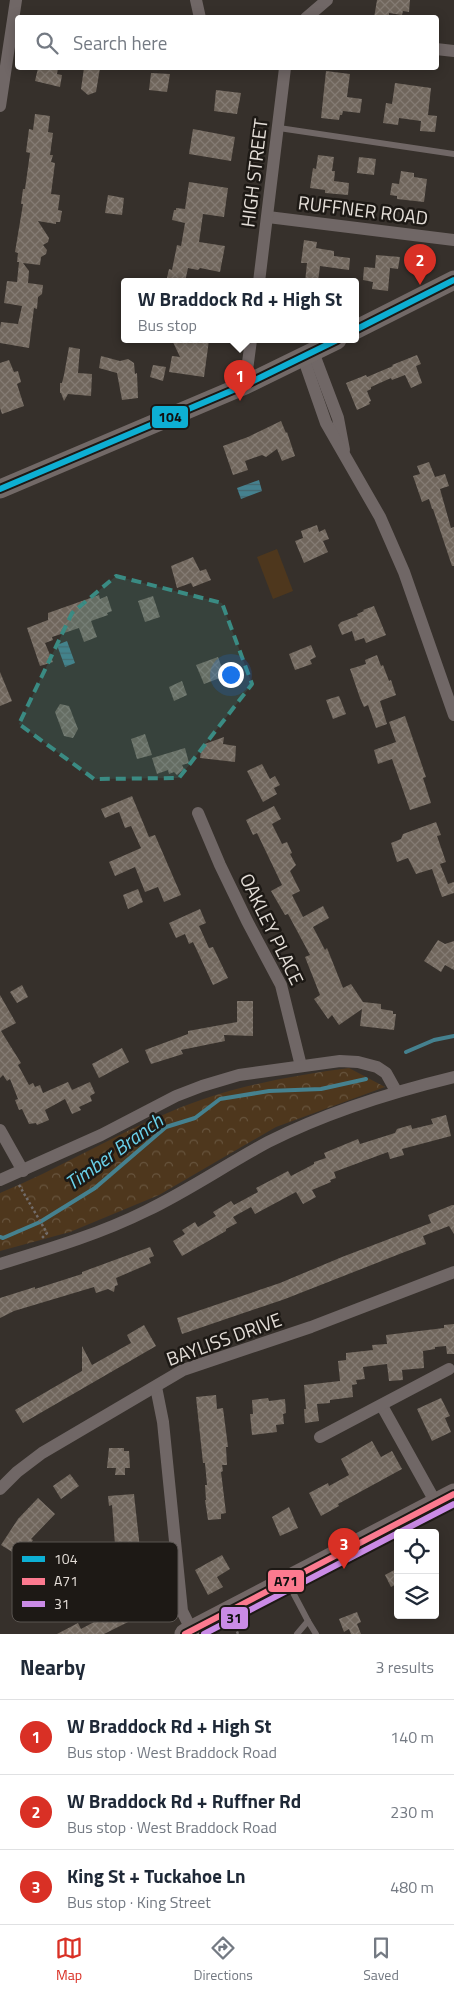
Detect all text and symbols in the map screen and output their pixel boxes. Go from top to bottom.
search box [15,15,439,70]
text: Search here [73,28,167,57]
icon: search [33,29,61,57]
street label: HIGH STREET [232,117,275,229]
street label: RUFFNER ROAD [296,187,430,232]
pin: 2 [404,244,436,285]
popup [121,278,359,343]
text: W Braddock Rd + High St [138,284,342,313]
text: Bus stop [138,313,197,337]
pin: 1 [224,360,256,401]
line badge: 104 [151,405,189,429]
text: 104 [158,406,182,427]
your location [218,662,244,688]
street label: OAKLEY PLACE [233,868,312,989]
water label: Timber Branch [58,1105,170,1198]
street label: BAYLISS DRIVE [162,1304,286,1373]
pin: 3 [328,1528,360,1569]
map controls [394,1529,439,1619]
button: locate [394,1529,439,1574]
legend [12,1542,178,1622]
text: 104 [54,1548,78,1569]
line badge: A71 [267,1569,305,1593]
text: A71 [54,1570,78,1591]
text: A71 [274,1570,298,1591]
button: layers [394,1574,439,1619]
text: 31 [54,1593,70,1614]
line badge: 31 [220,1606,249,1630]
text: 31 [226,1607,242,1628]
text: Nearby [20,1651,85,1683]
text: 3 results [375,1655,434,1679]
text: W Braddock Rd + High St [67,1711,271,1740]
text: 1 [32,1725,40,1749]
text: 140 m [390,1725,434,1749]
text: Bus stop · West Braddock Road [67,1740,277,1764]
text: W Braddock Rd + Ruffner Rd [67,1786,301,1815]
text: 2 [32,1800,40,1824]
text: 230 m [390,1800,434,1824]
text: Bus stop · West Braddock Road [67,1815,277,1839]
text: King St + Tuckahoe Ln [67,1861,246,1890]
text: 3 [32,1875,40,1899]
text: 480 m [390,1875,434,1899]
text: Bus stop · King Street [67,1890,211,1914]
tab: Map [55,1934,83,1985]
tab: Directions [193,1934,253,1985]
tab: Saved [363,1934,399,1985]

